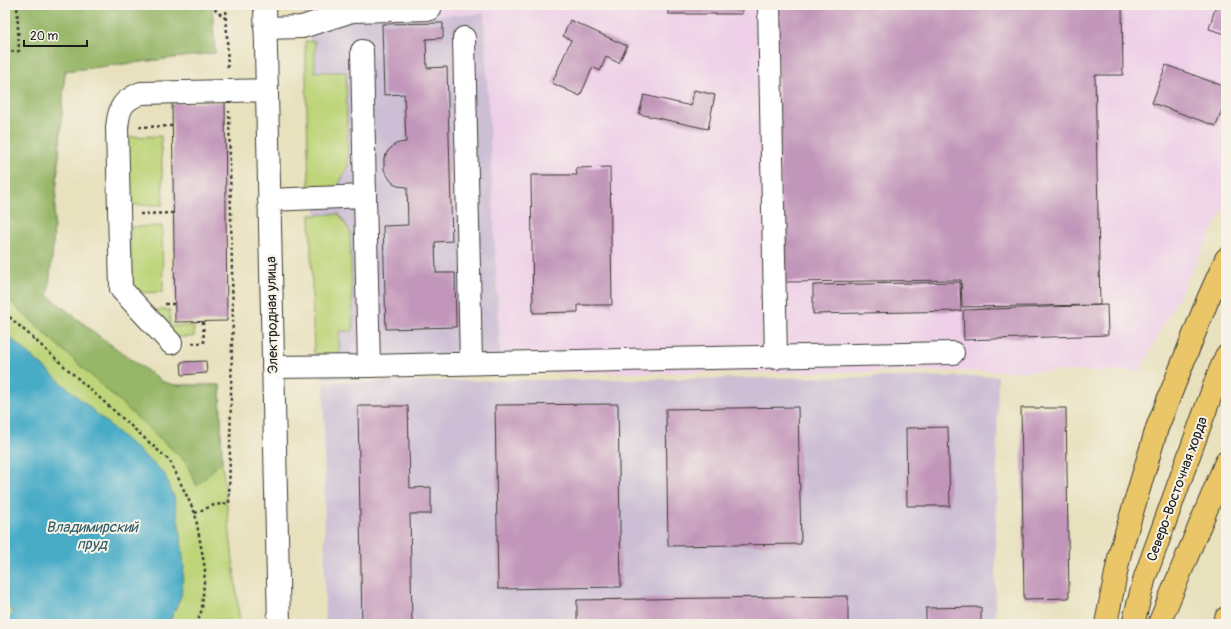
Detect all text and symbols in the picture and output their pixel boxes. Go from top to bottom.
scale bar [24,22,87,48]
text: 20 m [30,29,59,44]
street label: Электродная улица [262,256,282,374]
street label: Северо-Восточная хорда [1143,414,1211,564]
water label: Владимирский пруд [46,518,140,554]

